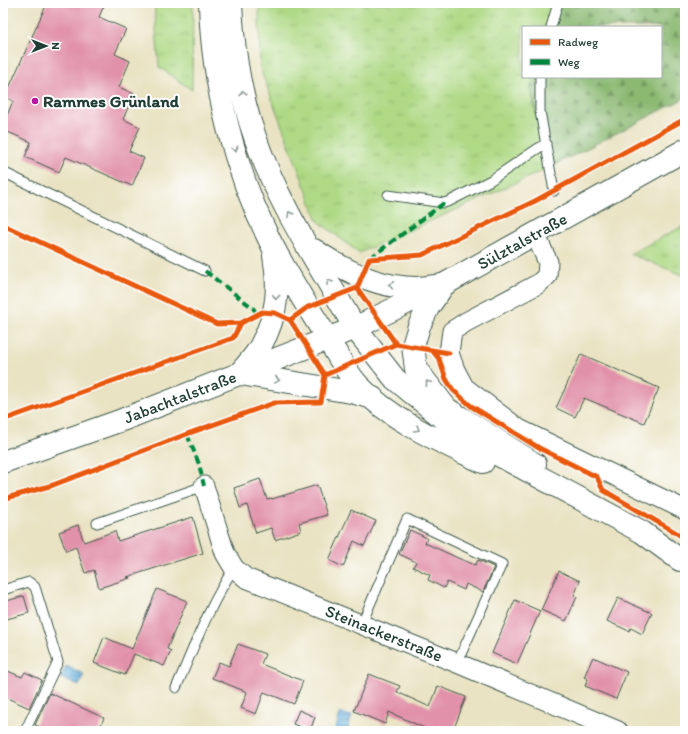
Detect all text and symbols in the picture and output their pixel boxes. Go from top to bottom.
north arrow [26,26,66,66]
legend [522,26,662,78]
text: Radweg [558,35,599,49]
text: N [49,42,62,50]
text: Weg [558,55,581,69]
one-way arrow [240,90,248,96]
place label: Rammes Grünland [43,91,180,111]
marker: Rammes Grünland [30,96,40,106]
one-way arrow [230,146,239,153]
street label: Sülztalstraße [474,208,570,274]
one-way arrow [287,211,294,218]
one-way arrow [327,278,334,286]
one-way arrow [388,281,394,289]
one-way arrow [272,294,281,300]
street label: Jabachtalstraße [121,366,239,428]
one-way arrow [274,375,280,384]
one-way arrow [425,381,432,388]
one-way arrow [413,424,420,431]
street label: Steinackerstraße [322,600,446,666]

